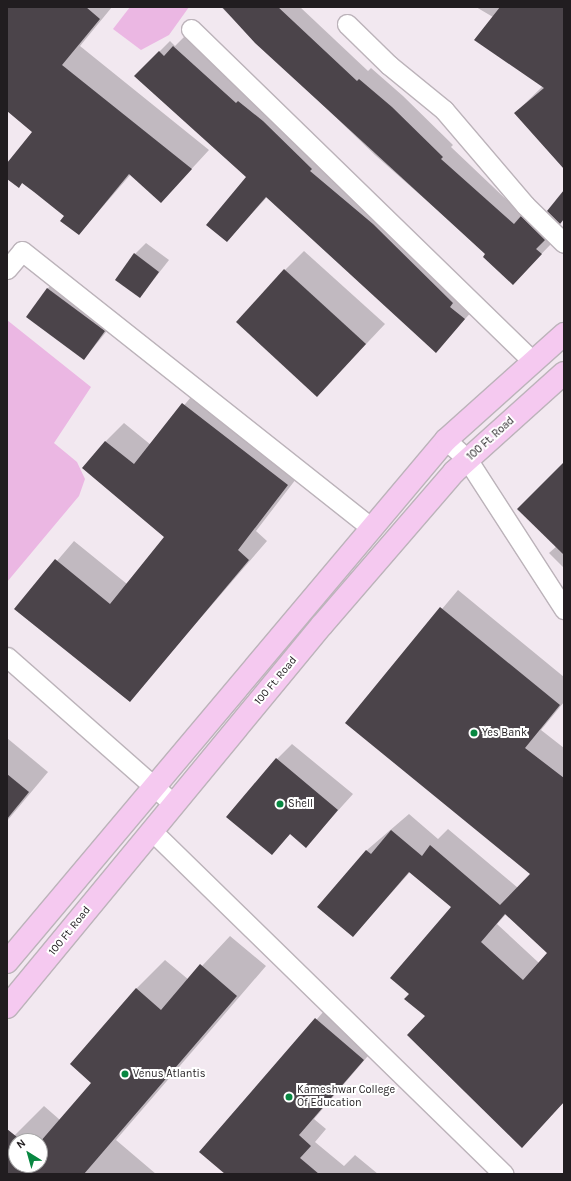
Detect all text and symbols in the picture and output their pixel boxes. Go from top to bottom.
street label: 100 Ft. Road [465,414,517,464]
street label: 100 Ft. Road [252,654,300,708]
place label: Yes Bank [482,726,527,740]
marker: Yes Bank [469,728,479,738]
place label: Shell [288,797,313,811]
marker: Shell [275,799,285,809]
street label: 100 Ft. Road [46,904,94,958]
place label: Venus Atlantis [133,1067,206,1081]
marker: Venus Atlantis [120,1069,130,1079]
place label: Kameshwar College Of Education [297,1084,395,1110]
marker: Kameshwar College Of Education [284,1092,294,1102]
north arrow [8,1133,48,1173]
text: N [14,1136,28,1151]

